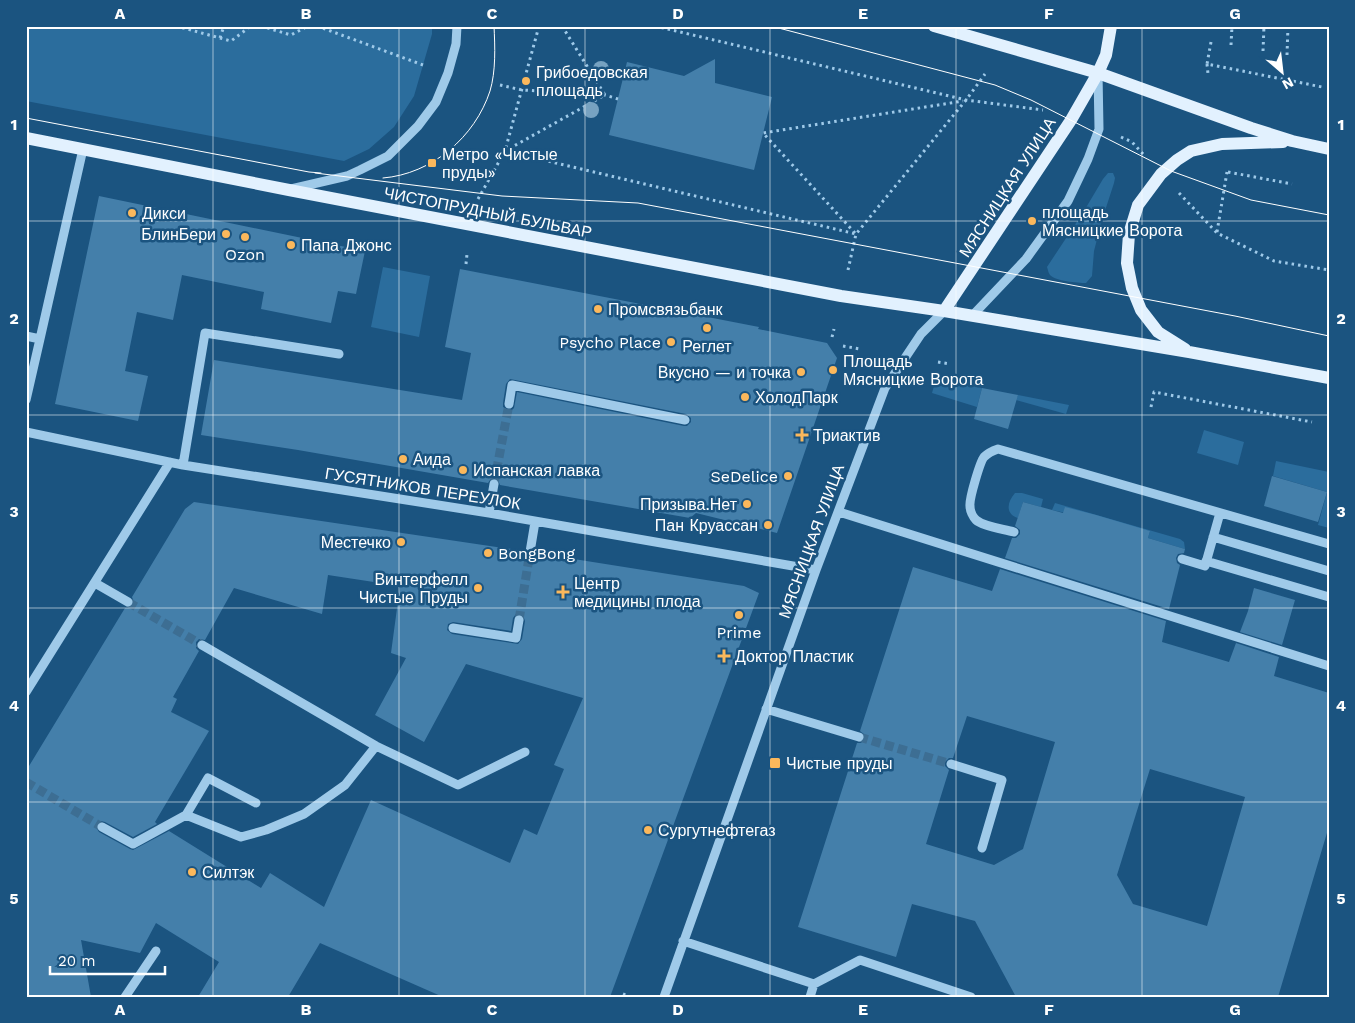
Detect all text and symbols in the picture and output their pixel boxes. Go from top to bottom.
text: A [115,4,126,23]
text: B [301,4,312,23]
text: C [487,4,498,23]
text: D [672,4,684,23]
text: E [858,4,868,23]
text: F [1044,4,1054,23]
text: G [1229,4,1241,23]
north arrow [1258,48,1308,98]
place label: Грибоедовская площадь [536,63,648,100]
text: N [1280,74,1296,93]
marker: Грибоедовская площадь [520,75,532,87]
street label: МЯСНИЦКАЯ УЛИЦА [955,114,1060,261]
text: 1 [11,115,17,134]
text: 1 [1338,115,1344,134]
place label: Метро «Чистые пруды» [442,145,558,182]
marker: Метро «Чистые пруды» [426,157,438,169]
street label: ЧИСТОПРУДНЫЙ БУЛЬВАР [382,183,594,242]
place label: площадь Мясницкие Ворота [1042,203,1182,240]
place label: Дикси [142,204,186,223]
marker: Дикси [126,207,138,219]
marker: площадь Мясницкие Ворота [1026,215,1038,227]
place label: БлинБери [141,225,216,244]
marker: БлинБери [220,228,232,240]
marker: Ozon [239,231,251,243]
place label: Папа Джонс [301,236,392,255]
marker: Папа Джонс [285,239,297,251]
place label: Ozon [225,245,265,264]
place label: Промсвязьбанк [608,300,723,319]
marker: Промсвязьбанк [592,303,604,315]
text: 2 [9,309,19,328]
text: 2 [1336,309,1346,328]
marker: Реглет [701,322,713,334]
place label: Psycho Place [559,333,661,352]
marker: Psycho Place [665,336,677,348]
place label: Реглет [682,337,732,356]
place label: Площадь Мясницкие Ворота [843,352,983,389]
place label: Вкусно — и точка [658,363,791,382]
marker: Площадь Мясницкие Ворота [827,364,839,376]
marker: Вкусно — и точка [795,366,807,378]
place label: ХолодПарк [755,388,839,407]
marker: ХолодПарк [739,391,751,403]
place label: Триактив [813,426,881,445]
marker: Триактив [795,428,809,442]
place label: Аида [413,450,451,469]
marker: Аида [397,453,409,465]
place label: Испанская лавка [473,461,600,480]
street label: МЯСНИЦКАЯ УЛИЦА [775,461,848,621]
street label: ГУСЯТНИКОВ ПЕРЕУЛОК [324,464,523,513]
marker: Испанская лавка [457,464,469,476]
place label: SeDelice [710,467,778,486]
marker: SeDelice [782,470,794,482]
place label: Призыва.Нет [640,495,738,514]
marker: Призыва.Нет [741,498,753,510]
text: 3 [9,502,19,521]
text: 3 [1336,502,1346,521]
place label: Пан Круассан [655,516,758,535]
marker: Пан Круассан [762,519,774,531]
place label: Местечко [321,533,391,552]
marker: Местечко [395,536,407,548]
place label: BongBong [498,544,575,563]
marker: BongBong [482,547,494,559]
place label: Винтерфелл Чистые Пруды [359,570,468,607]
place label: Центр медицины плода [574,574,701,611]
marker: Винтерфелл Чистые Пруды [472,582,484,594]
marker: Центр медицины плода [556,585,570,599]
marker: Prime [733,609,745,621]
place label: Prime [716,623,762,642]
place label: Доктор Пластик [735,647,854,666]
marker: Доктор Пластик [717,649,731,663]
text: 4 [9,696,19,715]
text: 4 [1336,696,1346,715]
place label: Чистые пруды [786,754,892,773]
marker: Чистые пруды [768,756,782,770]
place label: Сургутнефтегаз [658,821,776,840]
marker: Сургутнефтегаз [642,824,654,836]
place label: Силтэк [202,863,255,882]
marker: Силтэк [186,866,198,878]
text: 5 [9,889,19,908]
text: 5 [1336,889,1346,908]
scale bar [50,943,165,975]
text: 20 m [58,952,96,970]
text: A [115,1000,126,1019]
text: B [301,1000,312,1019]
text: C [487,1000,498,1019]
text: D [672,1000,684,1019]
text: E [858,1000,868,1019]
text: F [1044,1000,1054,1019]
text: G [1229,1000,1241,1019]

